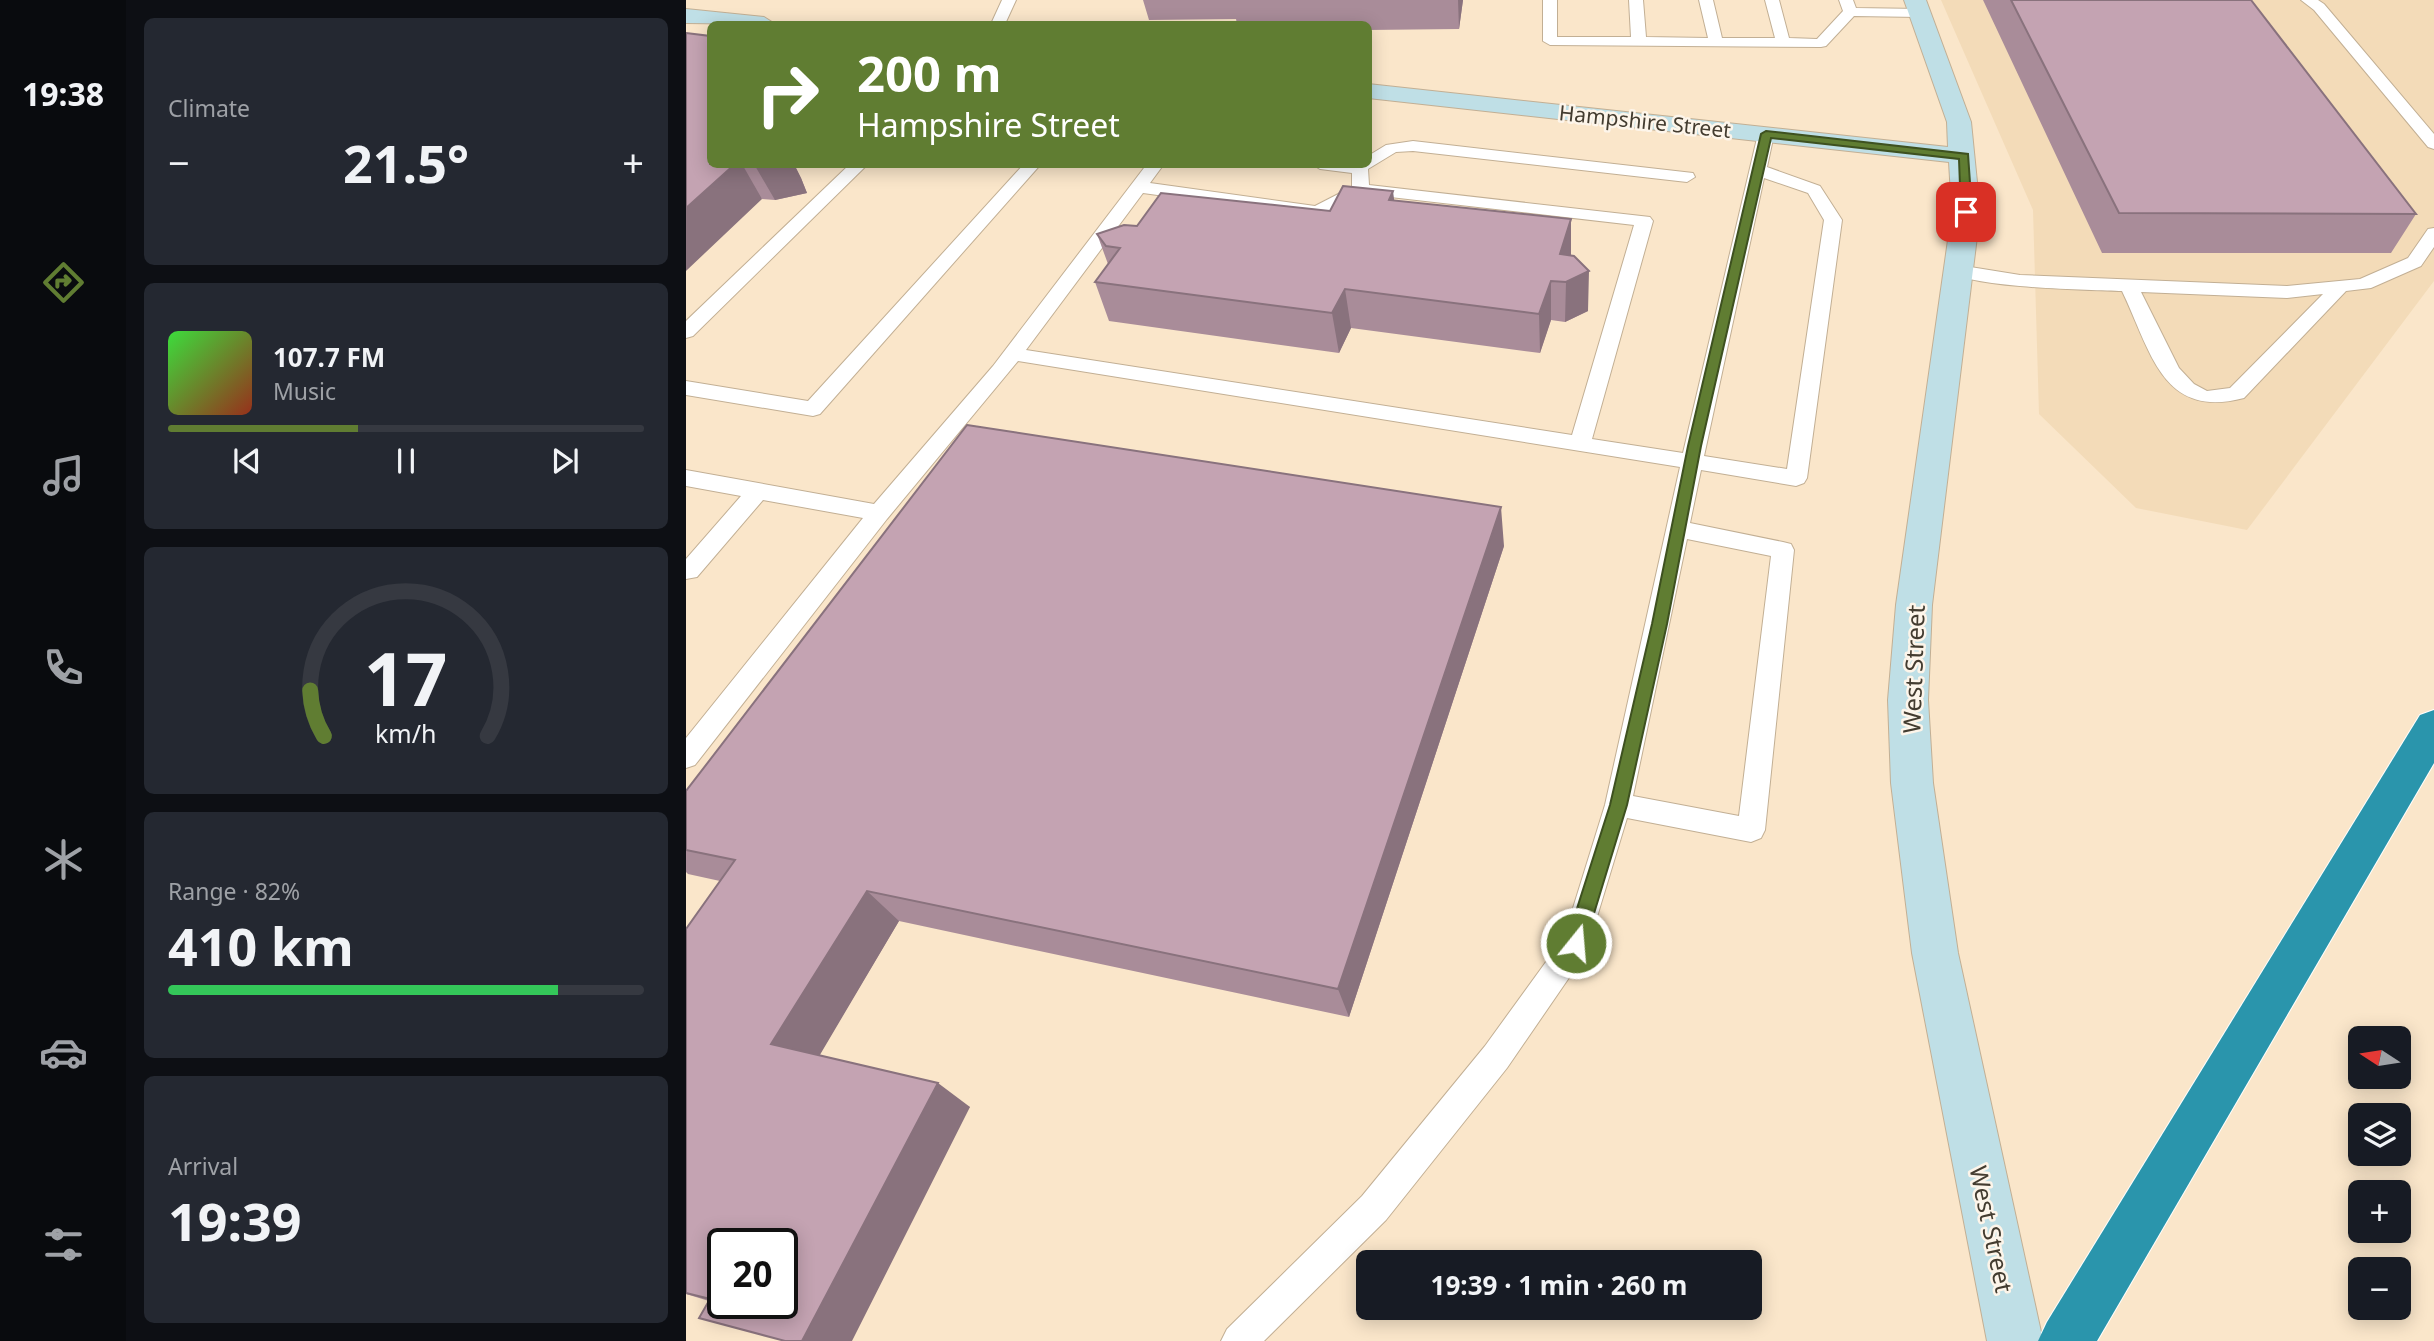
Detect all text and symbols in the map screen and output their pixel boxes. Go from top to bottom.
text: 200 m [857,40,1002,106]
icon: right [742,49,833,140]
text: 19:38 [22,72,104,115]
text: Climate [168,92,250,124]
street label: Hampshire Street [1558,98,1733,144]
text: Hampshire Street [857,103,1120,146]
text: 21.5° [343,127,469,198]
text: − [168,136,190,188]
text: + [622,136,644,188]
pin [1936,182,1996,242]
icon: arrive [1947,193,1985,231]
icon: directions [39,258,88,307]
text: 107.7 FM [273,339,385,375]
text: Music [273,375,336,407]
icon: previous [228,442,266,480]
icon: pause [387,442,425,480]
icon: next [546,442,584,480]
icon: music [39,451,88,500]
street label: West Street [1894,604,1932,734]
text: 17 [364,629,448,728]
icon: phone [39,643,88,692]
text: km/h [375,716,437,750]
icon: climate [39,835,88,884]
text: Range · 82% [168,875,300,907]
position arrow [1539,906,1613,980]
text: 410 km [168,910,354,981]
north arrow [2348,1026,2412,1088]
map controls [2348,1026,2411,1320]
icon: car [39,1028,88,1077]
button: layers [2348,1103,2411,1166]
text: Arrival [168,1150,238,1182]
street label: West Street [1962,1163,2022,1296]
button: + [2348,1180,2411,1243]
text: 19:39 [168,1185,302,1256]
icon: filters [39,1220,88,1269]
speed limit sign: 20 [707,1228,798,1319]
button: − [2348,1257,2411,1320]
text: 19:39 · 1 min · 260 m [1431,1267,1687,1303]

